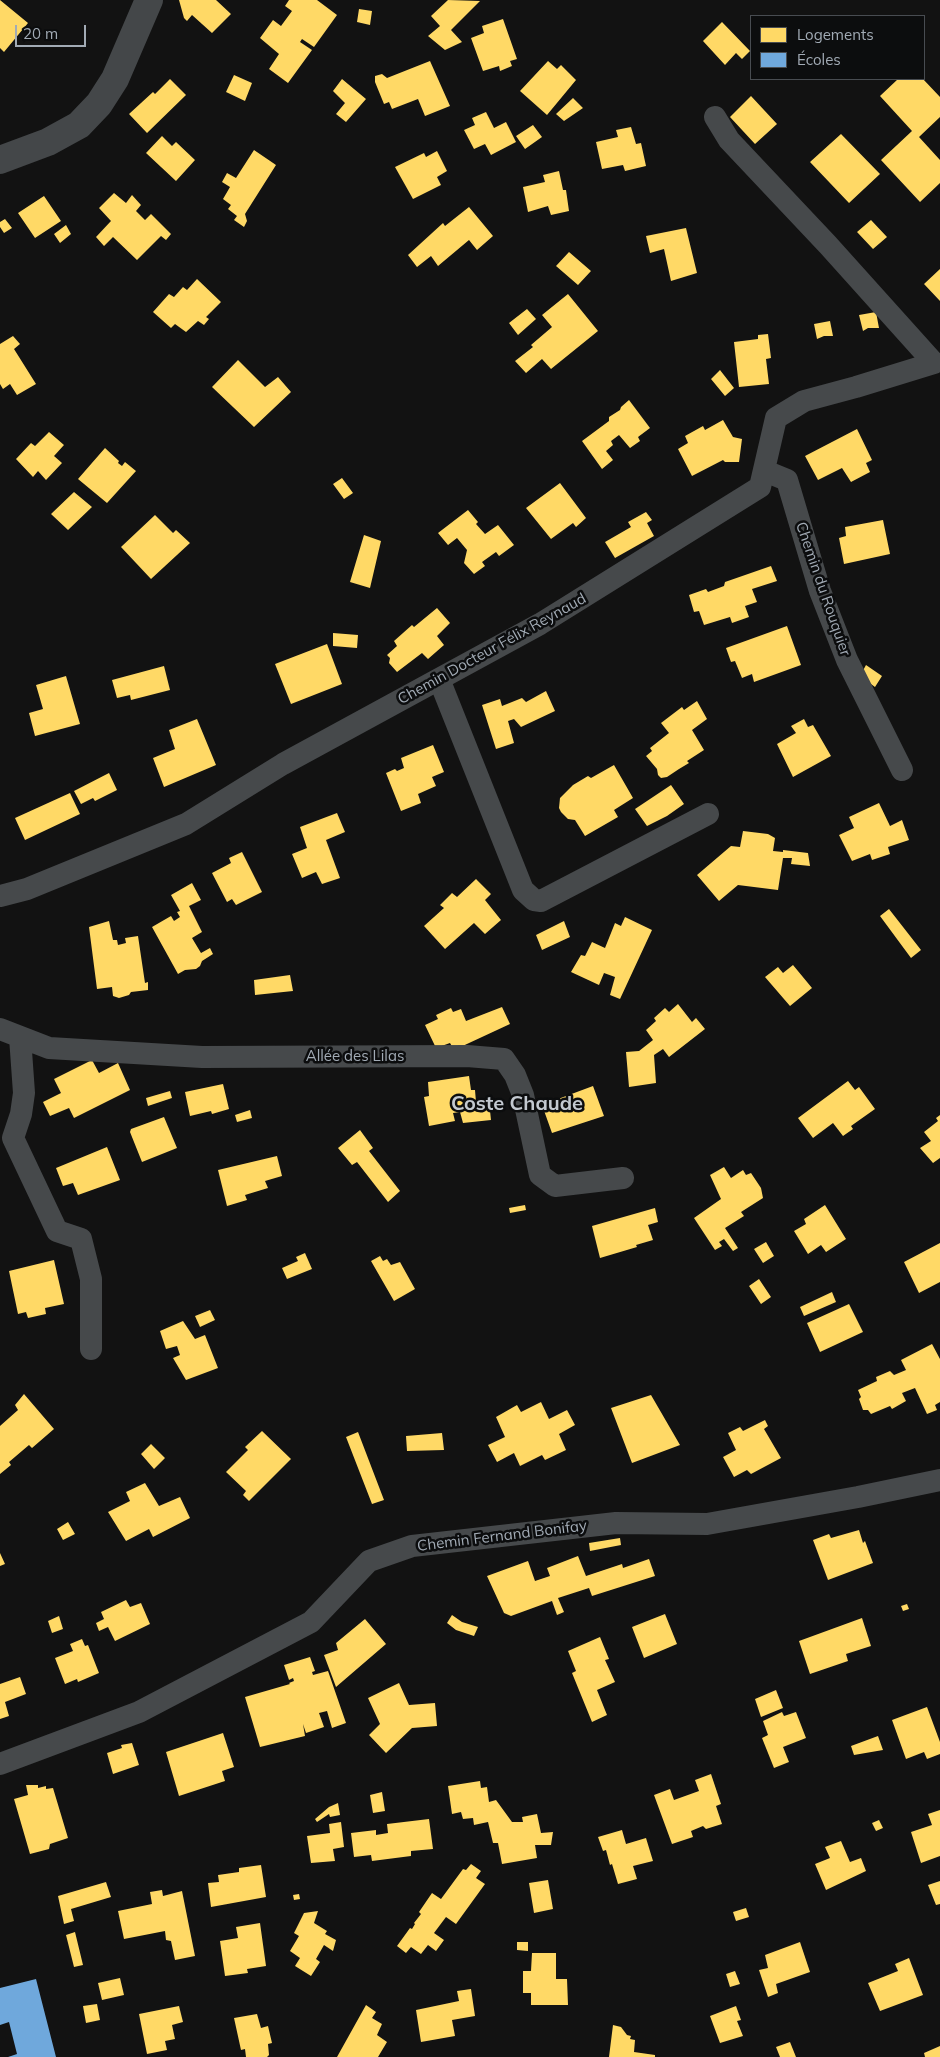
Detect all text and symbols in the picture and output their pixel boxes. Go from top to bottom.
scale bar [18,15,89,47]
legend [750,15,925,80]
text: 20 m [23,24,58,43]
text: Logements [797,25,874,44]
text: Écoles [797,50,841,69]
street label: Chemin du Rouquier [792,520,854,658]
street label: Chemin Docteur Félix Reynaud [395,590,589,708]
street label: Allée des Lilas [306,1047,404,1065]
district label: Coste Chaude [451,1092,583,1116]
street label: Chemin Fernand Bonifay [416,1517,588,1555]

